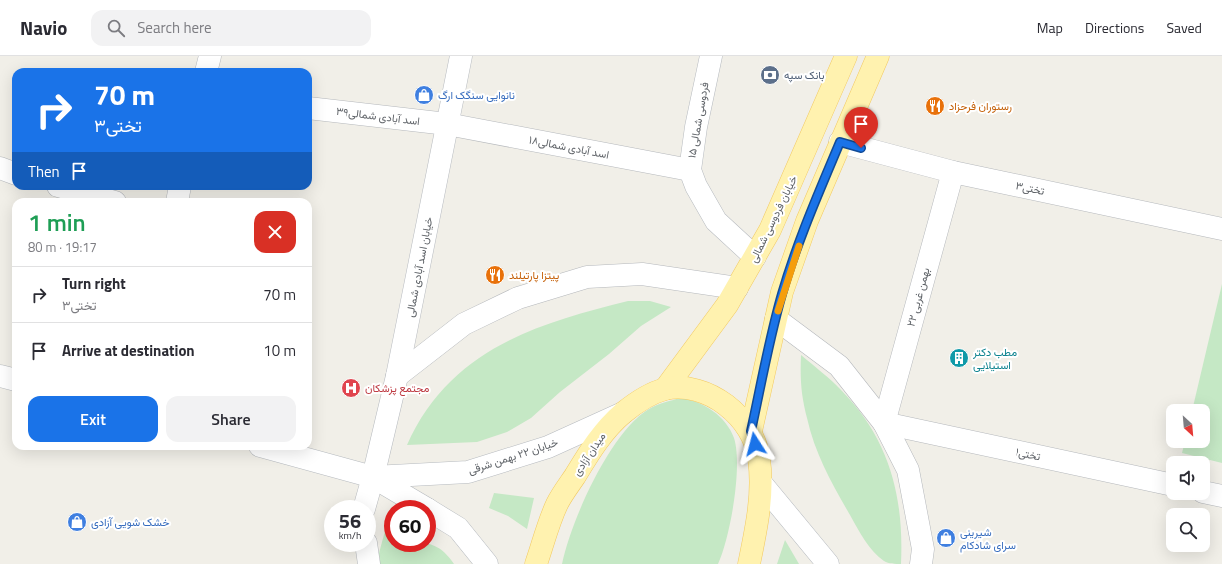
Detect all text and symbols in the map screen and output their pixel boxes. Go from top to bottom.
search box [91,10,371,46]
text: Navio [20,13,67,42]
text: Search here [137,16,212,39]
icon: search [105,17,127,39]
text: Map [1037,17,1063,38]
text: Directions [1085,17,1144,38]
text: Saved [1166,17,1202,38]
bank icon: بانک سپه [759,64,781,86]
place label: بانک سپه [784,67,824,83]
text: 70 m [94,73,155,116]
street label: فردوسی شمالی ۱۵ [683,81,713,159]
icon: right [28,84,80,136]
shop icon: نانوایی سنگک ارگ [413,84,435,106]
place label: نانوایی سنگک ارگ [438,87,515,103]
restaurant icon: رستوران فرحزاد [924,95,946,117]
place label: رستوران فرحزاد [949,98,1012,114]
street label: اسد آبادی شمالی۳۹ [335,103,421,129]
pin [844,107,878,148]
text: تختی۳ [94,112,142,139]
icon: arrive [850,113,872,135]
street label: اسد آبادی شمالی۱۸ [528,131,610,163]
text: Then [28,160,60,183]
icon: arrive [68,160,90,182]
street label: خیابان فردوسی شمالی [745,173,801,265]
street label: تختی۳ [1014,177,1047,199]
text: 1 min [28,204,86,240]
button: close [254,211,296,253]
street label: خیابان اسد آبادی شمالی [401,215,437,319]
text: 80 m · 19:17 [28,237,97,257]
restaurant icon: پیتزا پارتیلند [484,264,506,286]
street label: ۲۲ بهمن غربی [902,266,934,328]
place label: پیتزا پارتیلند [509,267,559,283]
text: Turn right [62,272,126,295]
text: 70 m [263,283,296,306]
icon: right [28,284,50,306]
text: تختی۳ [62,295,97,315]
text: Arrive at destination [62,339,195,362]
text: 10 m [263,339,296,362]
icon: arrive [28,340,50,362]
place label: مطب دکتر استیلایی [972,344,1017,373]
building icon: مطب دکتر استیلایی [948,347,970,369]
hospital icon: مجتمع پزشکان [340,377,362,399]
place label: مجتمع پزشکان [365,380,430,396]
button: Exit [28,396,158,442]
button: Share [166,396,296,442]
north arrow [1166,404,1210,448]
map controls [1166,404,1210,552]
position arrow [734,423,776,465]
street label: میدان آزادی [569,429,609,479]
street label: خیابان ۲۲ بهمن شرقی [466,434,560,478]
street label: تختی۱ [1014,444,1043,465]
button: sound [1166,456,1210,500]
speed limit sign: 60 [384,500,436,552]
text: 56 [339,505,361,536]
button: search [1166,508,1210,552]
shop icon: خشک شویی آزادی [66,511,88,533]
place label: خشک شویی آزادی [91,514,170,530]
place label: شیرینی سرای شادکام [960,524,1016,553]
shop icon: شیرینی سرای شادکام [935,527,957,549]
text: km/h [339,528,361,543]

